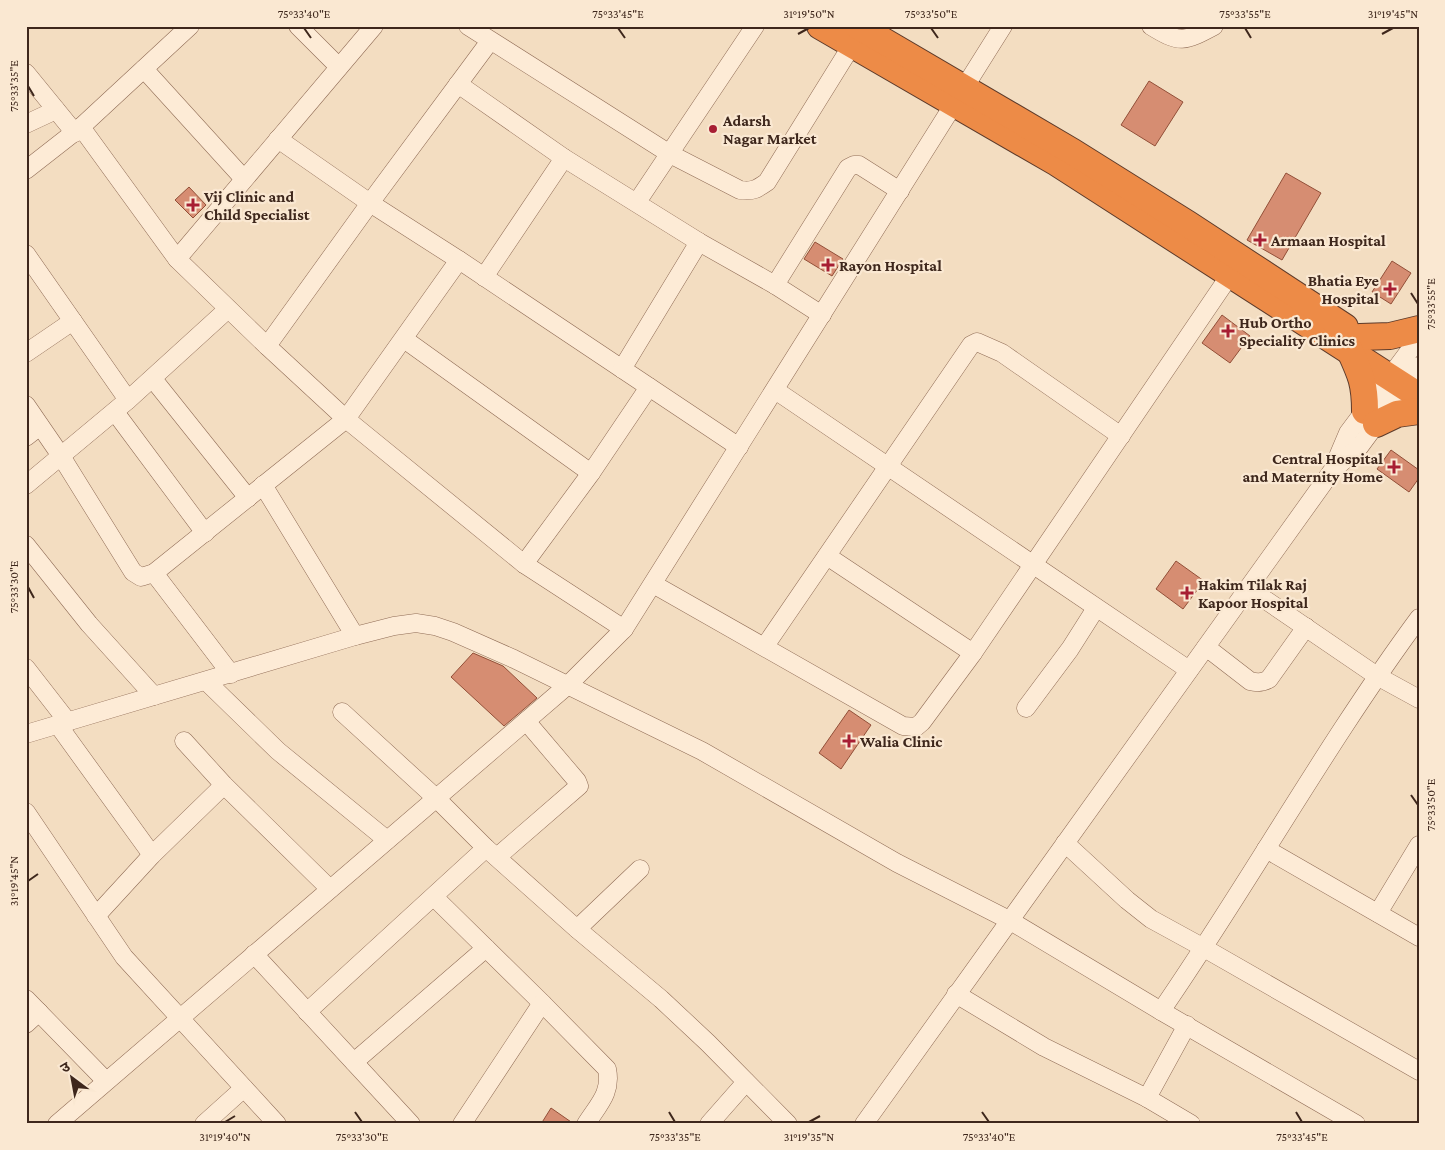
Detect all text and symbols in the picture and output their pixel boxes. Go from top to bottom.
text: 75°33'40"E [278,7,331,21]
text: 75°33'45"E [592,7,644,21]
text: 31°19'50"N [783,7,835,21]
text: 75°33'50"E [905,7,958,21]
text: 75°33'55"E [1219,7,1271,21]
text: 31°19'45"N [1368,7,1418,21]
text: 75°33'35"E [7,60,21,112]
place label: Adarsh Nagar Market [722,112,817,147]
marker: Adarsh Nagar Market [707,123,719,135]
place label: Vij Clinic and Child Specialist [203,188,310,223]
marker: Vij Clinic and Child Specialist [186,198,200,212]
place label: Armaan Hospital [1270,232,1386,249]
marker: Armaan Hospital [1253,233,1267,247]
place label: Rayon Hospital [839,257,942,274]
marker: Rayon Hospital [821,258,835,272]
place label: Bhatia Eye Hospital [1308,272,1380,307]
text: 75°33'55"E [1424,278,1438,330]
marker: Bhatia Eye Hospital [1383,282,1397,296]
place label: Hub Ortho Speciality Clinics [1239,314,1356,349]
marker: Hub Ortho Speciality Clinics [1221,324,1235,338]
place label: Central Hospital and Maternity Home [1242,450,1384,485]
marker: Central Hospital and Maternity Home [1387,460,1401,474]
text: 75°33'30"E [7,560,21,613]
place label: Hakim Tilak Raj Kapoor Hospital [1198,576,1309,611]
marker: Hakim Tilak Raj Kapoor Hospital [1180,586,1194,600]
place label: Walia Clinic [859,733,942,750]
marker: Walia Clinic [842,734,856,748]
text: 75°33'50"E [1424,778,1438,831]
text: 31°19'45"N [7,856,21,906]
north arrow [48,1052,98,1102]
text: उ [57,1058,74,1076]
text: 31°19'40"N [199,1130,251,1144]
text: 75°33'30"E [336,1130,389,1144]
text: 75°33'35"E [649,1130,701,1144]
text: 31°19'35"N [784,1130,834,1144]
text: 75°33'40"E [963,1130,1016,1144]
text: 75°33'45"E [1276,1130,1328,1144]

